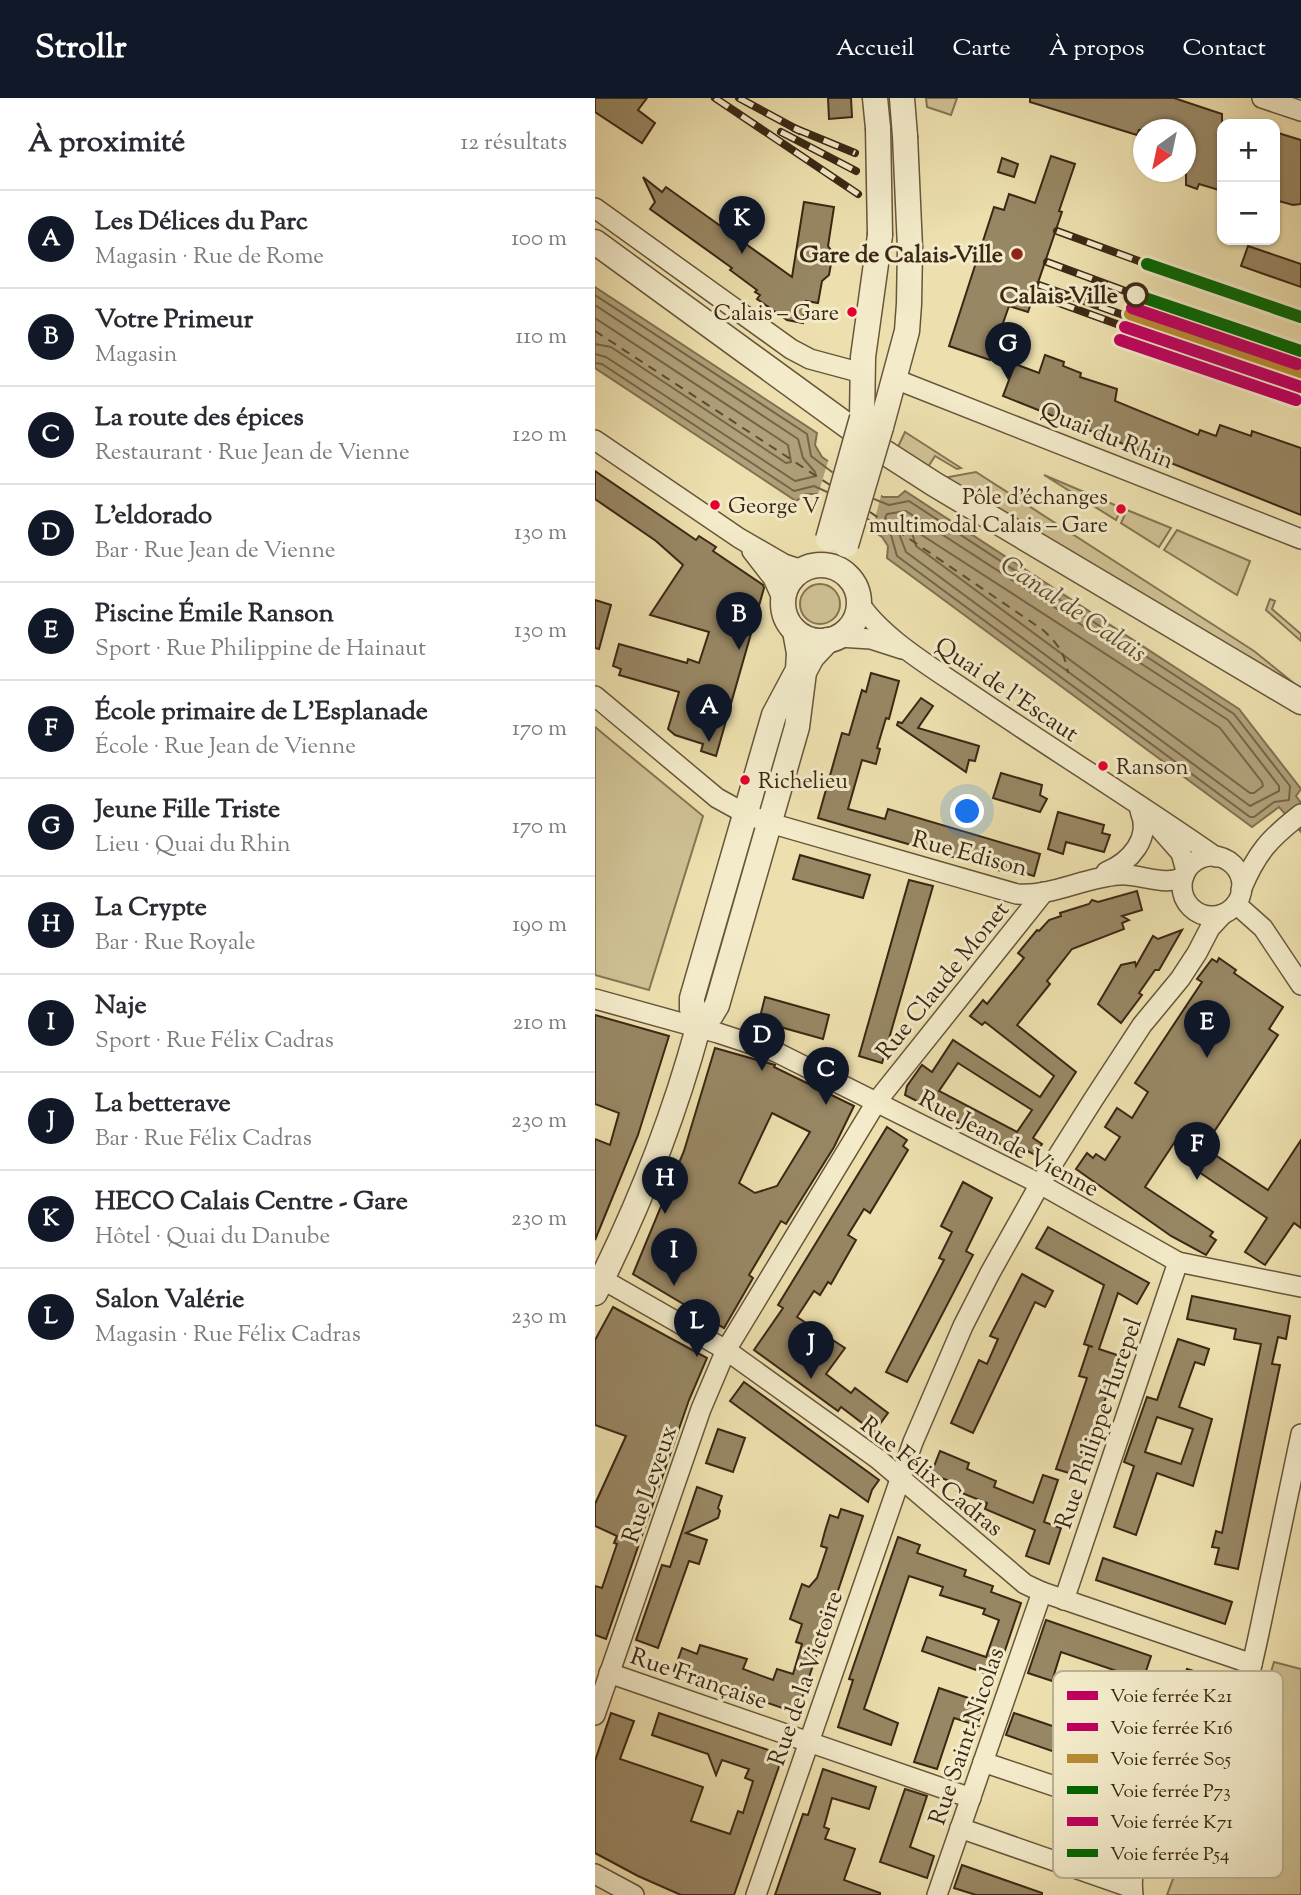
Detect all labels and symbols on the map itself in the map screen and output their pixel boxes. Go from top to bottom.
north arrow [1133,119,1196,182]
pin: K [719,196,765,254]
place label: Gare de Calais-Ville [799,239,1003,273]
marker: Gare de Calais-Ville [1009,246,1025,262]
place label: Calais-Ville [1000,280,1118,314]
marker: Calais-Ville [1124,283,1148,307]
place label: Calais – Gare [714,299,839,331]
marker: Calais – Gare [845,305,859,319]
pin: G [985,322,1031,380]
street label: Quai du Rhin [1034,395,1178,479]
place label: Pôle d'échanges multimodal Calais – Gare [869,483,1108,543]
place label: George V [728,492,820,524]
marker: George V [708,498,722,512]
marker: Pôle d'échanges multimodal Calais – Gare [1114,502,1128,516]
water label: Canal de Calais [992,547,1153,673]
pin: B [716,592,762,650]
street label: Quai de l'Escaut [927,630,1085,751]
pin: A [686,684,732,742]
place label: Ranson [1116,753,1189,785]
marker: Ranson [1096,759,1110,773]
place label: Richelieu [758,767,848,799]
marker: Richelieu [738,773,752,787]
your location [950,794,984,828]
street label: Rue Edison [908,823,1031,887]
street label: Rue Claude Monet [869,895,1018,1068]
pin: E [1184,1000,1230,1058]
pin: D [739,1013,785,1071]
pin: C [803,1047,849,1105]
street label: Rue Jean de Vienne [912,1083,1104,1207]
pin: F [1174,1122,1220,1180]
pin: H [642,1156,688,1214]
pin: I [651,1228,697,1286]
pin: L [674,1299,720,1357]
street label: Rue Philippe Hurepel [1048,1313,1152,1534]
pin: J [788,1321,834,1379]
street label: Rue Félix Cadras [852,1409,1009,1546]
street label: Rue Leveux [615,1421,687,1548]
street label: Rue de la Victoire [761,1587,853,1771]
street label: Rue Française [625,1641,771,1719]
street label: Rue Saint-Nicolas [922,1643,1014,1830]
legend [1053,1671,1283,1878]
text: Voie ferrée K21 [1110,1684,1233,1711]
text: Voie ferrée K16 [1110,1716,1233,1743]
text: Voie ferrée S05 [1110,1747,1231,1774]
text: Voie ferrée P73 [1110,1779,1231,1806]
text: Voie ferrée K71 [1110,1810,1233,1837]
text: Voie ferrée P54 [1110,1842,1230,1869]

